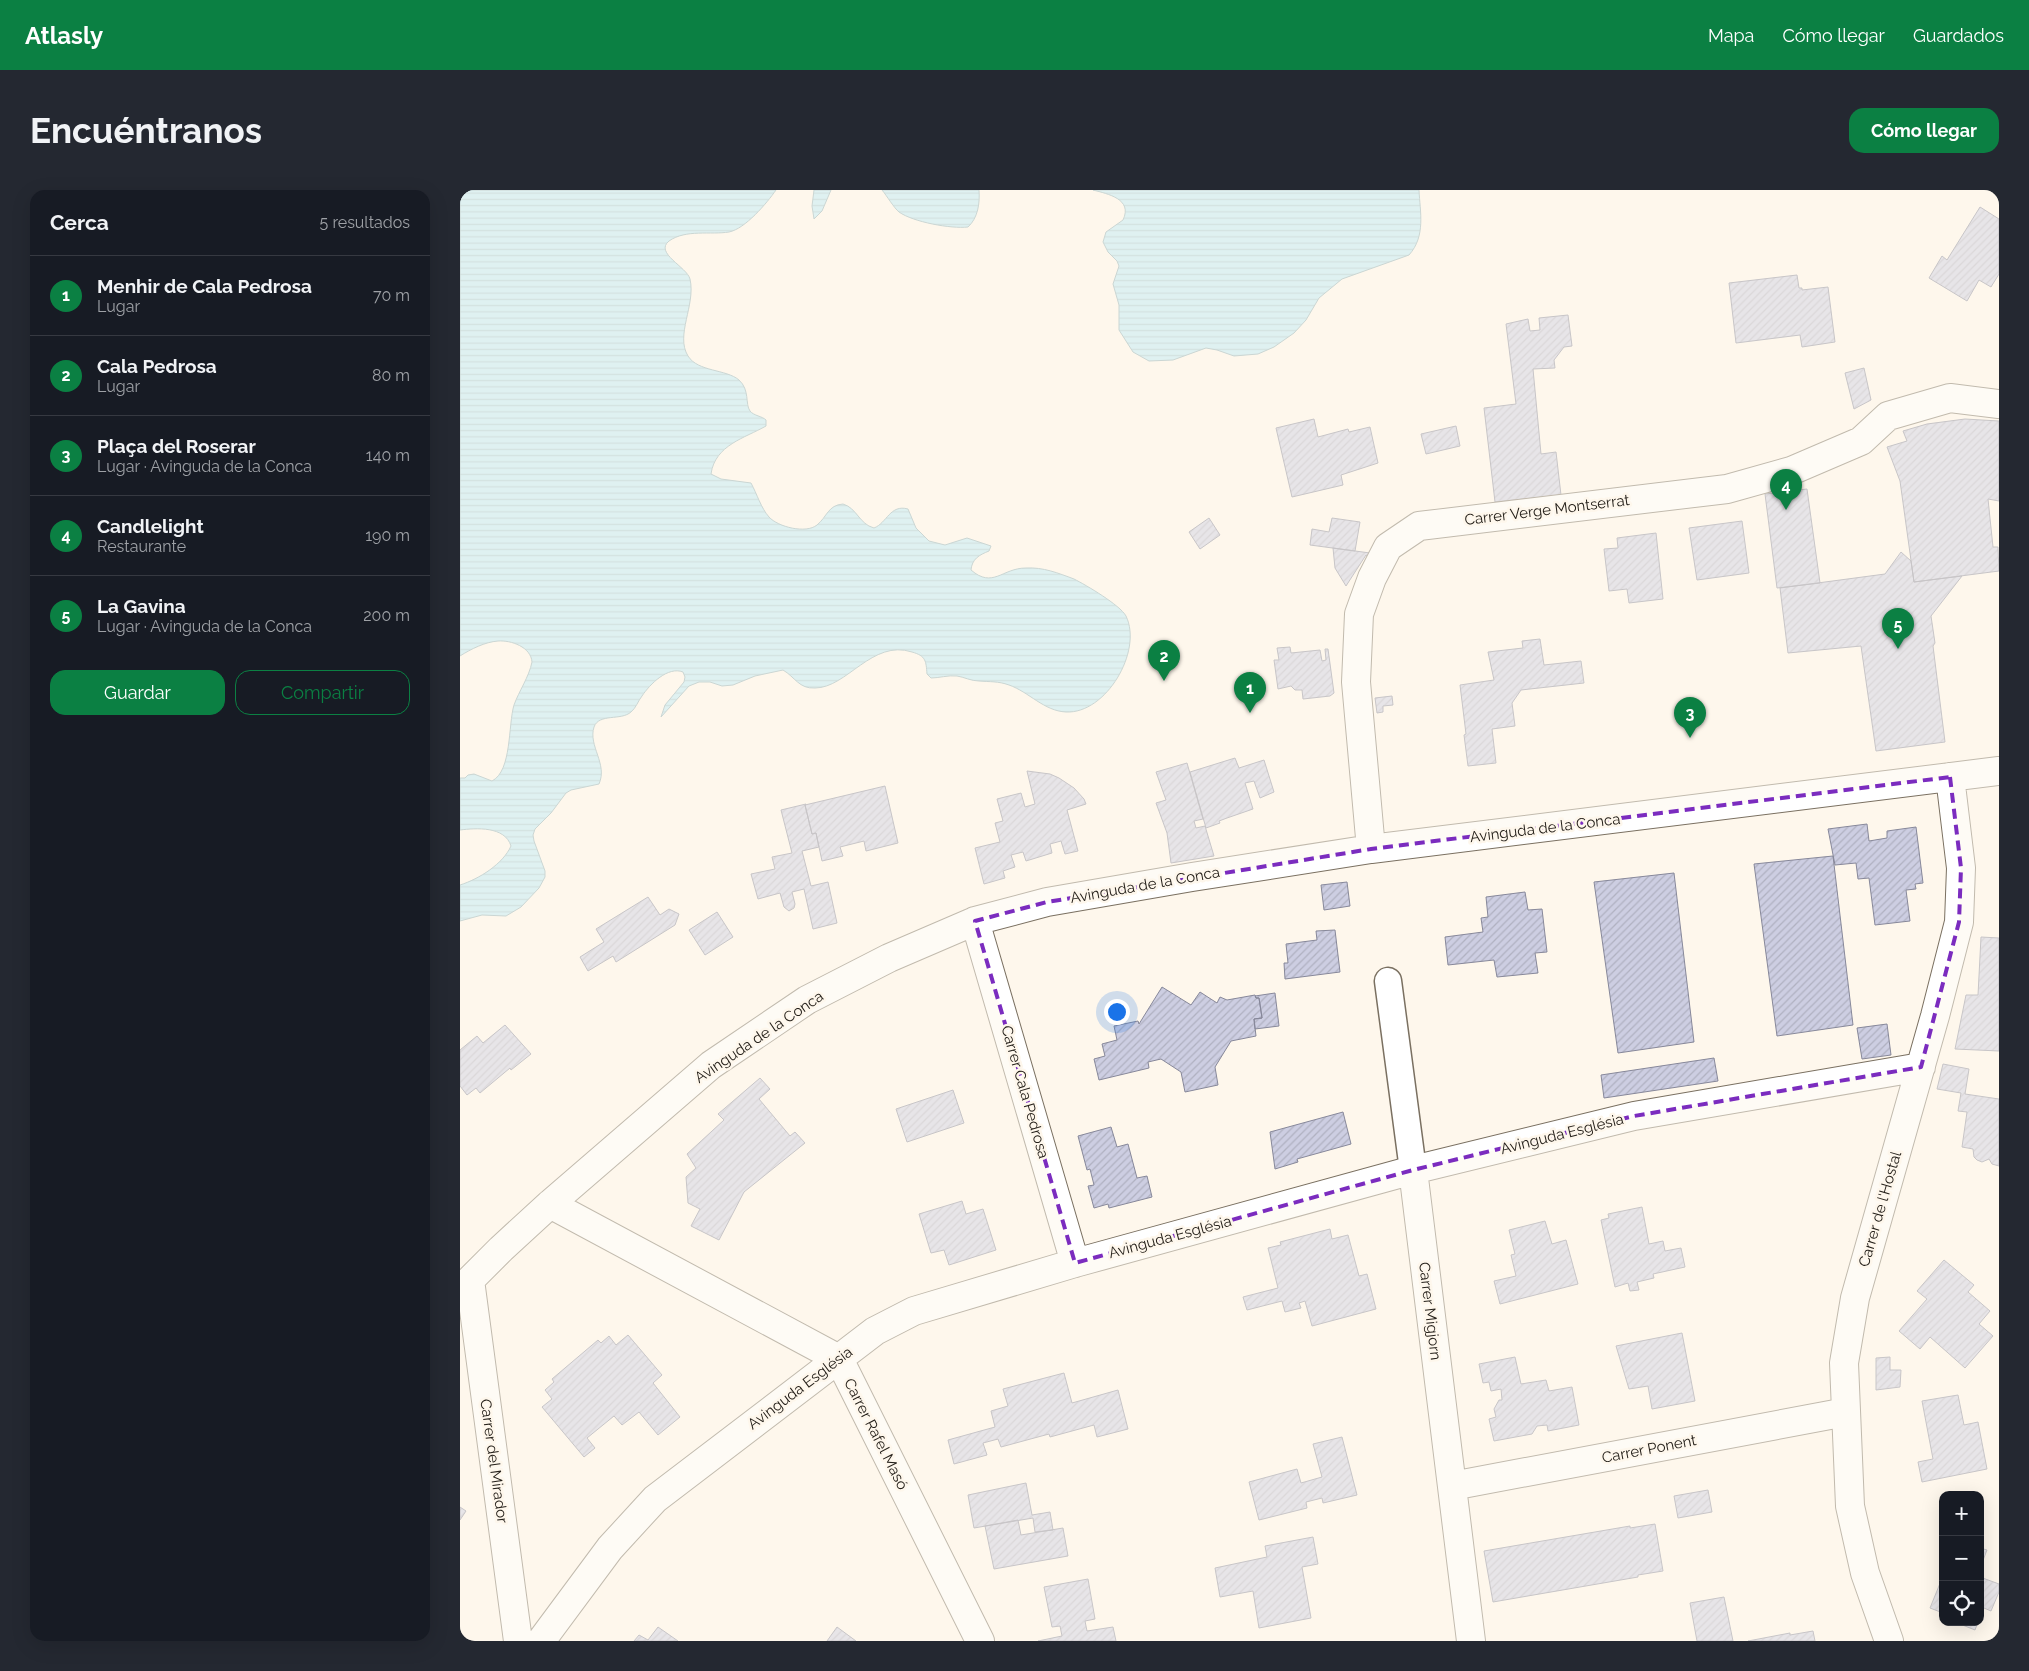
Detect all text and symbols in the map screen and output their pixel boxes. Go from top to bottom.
text: Atlasly [25,21,103,50]
text: Mapa [1708,25,1754,46]
text: Cómo llegar [1782,25,1885,46]
text: Guardados [1913,25,2004,46]
button: Cómo llegar [1849,108,1999,153]
text: Encuéntranos [30,110,262,151]
text: Cerca [50,210,109,235]
text: 5 resultados [320,213,410,232]
text: Menhir de Cala Pedrosa [97,275,312,297]
text: 1 [62,286,70,305]
text: 70 m [373,286,410,305]
text: Lugar [97,297,140,316]
text: Cala Pedrosa [97,355,217,377]
text: 2 [61,366,71,385]
text: 80 m [372,366,410,385]
text: Lugar [97,377,140,396]
text: Plaça del Roserar [97,435,256,457]
text: 3 [62,446,70,465]
text: 140 m [366,446,410,465]
text: Lugar · Avinguda de la Conca [97,457,312,476]
pin: 4 [1770,469,1802,510]
street label: Carrer Verge Montserrat [1463,491,1631,529]
text: Candlelight [97,515,204,537]
text: 4 [61,526,71,545]
text: 190 m [365,526,410,545]
text: Restaurante [97,537,186,556]
text: La Gavina [97,595,186,617]
text: 5 [62,606,70,625]
text: 200 m [363,606,410,625]
pin: 5 [1882,608,1914,649]
text: Lugar · Avinguda de la Conca [97,617,312,636]
pin: 2 [1148,640,1180,681]
button: Guardar [50,670,225,715]
button: Compartir [235,670,410,715]
pin: 1 [1234,672,1266,713]
pin: 3 [1674,697,1706,738]
street label: Avinguda de la Conca [1469,810,1621,846]
street label: Avinguda de la Conca [1069,863,1221,907]
street label: Avinguda de la Conca [691,987,827,1087]
your location [1104,999,1130,1025]
street label: Carrer Cala Pedrosa [997,1023,1053,1161]
street label: Avinguda Església [1499,1110,1625,1158]
street label: Carrer de l'Hostal [1855,1148,1905,1269]
street label: Avinguda Església [1107,1212,1233,1262]
street label: Carrer Migjorn [1415,1261,1445,1361]
street label: Avinguda Església [744,1343,856,1433]
street label: Carrer Rafel Masó [840,1375,912,1493]
street label: Carrer del Mirador [476,1398,512,1525]
street label: Carrer Ponent [1600,1431,1698,1467]
map controls [1939,1491,1984,1626]
button: + [1939,1491,1984,1536]
button: − [1939,1536,1984,1581]
button: locate [1939,1581,1984,1626]

